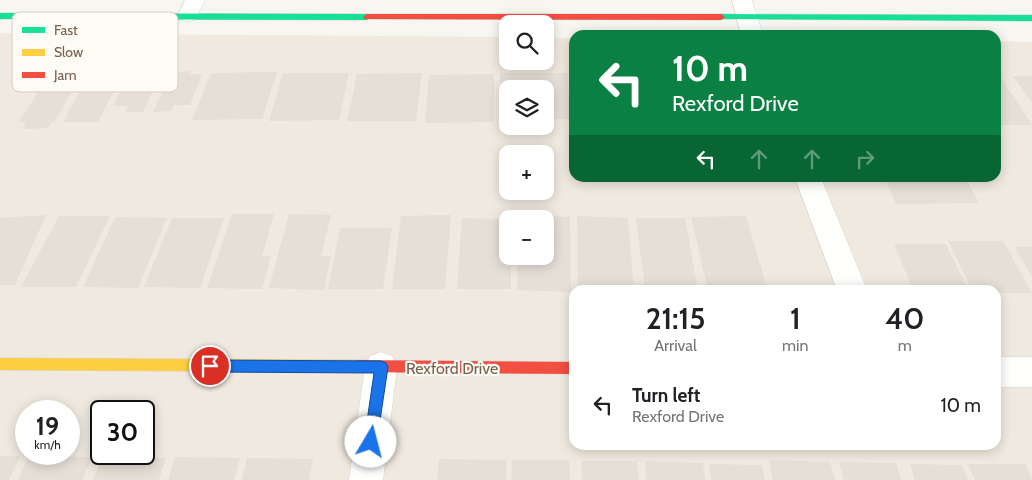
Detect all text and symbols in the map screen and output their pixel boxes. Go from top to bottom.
legend [12,12,178,92]
map controls [499,15,554,265]
button: search [499,15,554,70]
text: Fast [54,21,78,39]
text: Slow [54,43,83,61]
text: 10 m [672,47,748,90]
icon: left [589,50,654,115]
text: Jam [53,66,76,84]
button: layers [499,80,554,135]
text: Rexford Drive [672,90,799,117]
button: + [499,145,554,200]
icon: left [692,145,720,173]
icon: ahead [745,145,773,173]
icon: ahead [798,145,826,173]
icon: right [851,145,879,173]
button: − [499,210,554,265]
text: 21:15 [646,300,705,337]
text: 1 [790,300,800,337]
text: 40 [885,300,924,337]
text: Arrival [654,336,697,355]
text: min [782,336,808,355]
text: m [898,336,912,355]
pin [189,345,231,387]
icon: arrive [196,352,224,380]
street label: Rexford Drive [406,359,498,378]
text: Turn left [632,384,700,407]
icon: left [589,391,617,419]
text: 10 m [941,394,981,417]
speed limit sign: 30 [90,400,155,465]
text: Rexford Drive [632,407,724,426]
text: 19 [36,411,59,441]
position arrow [344,415,396,467]
text: km/h [34,437,61,452]

